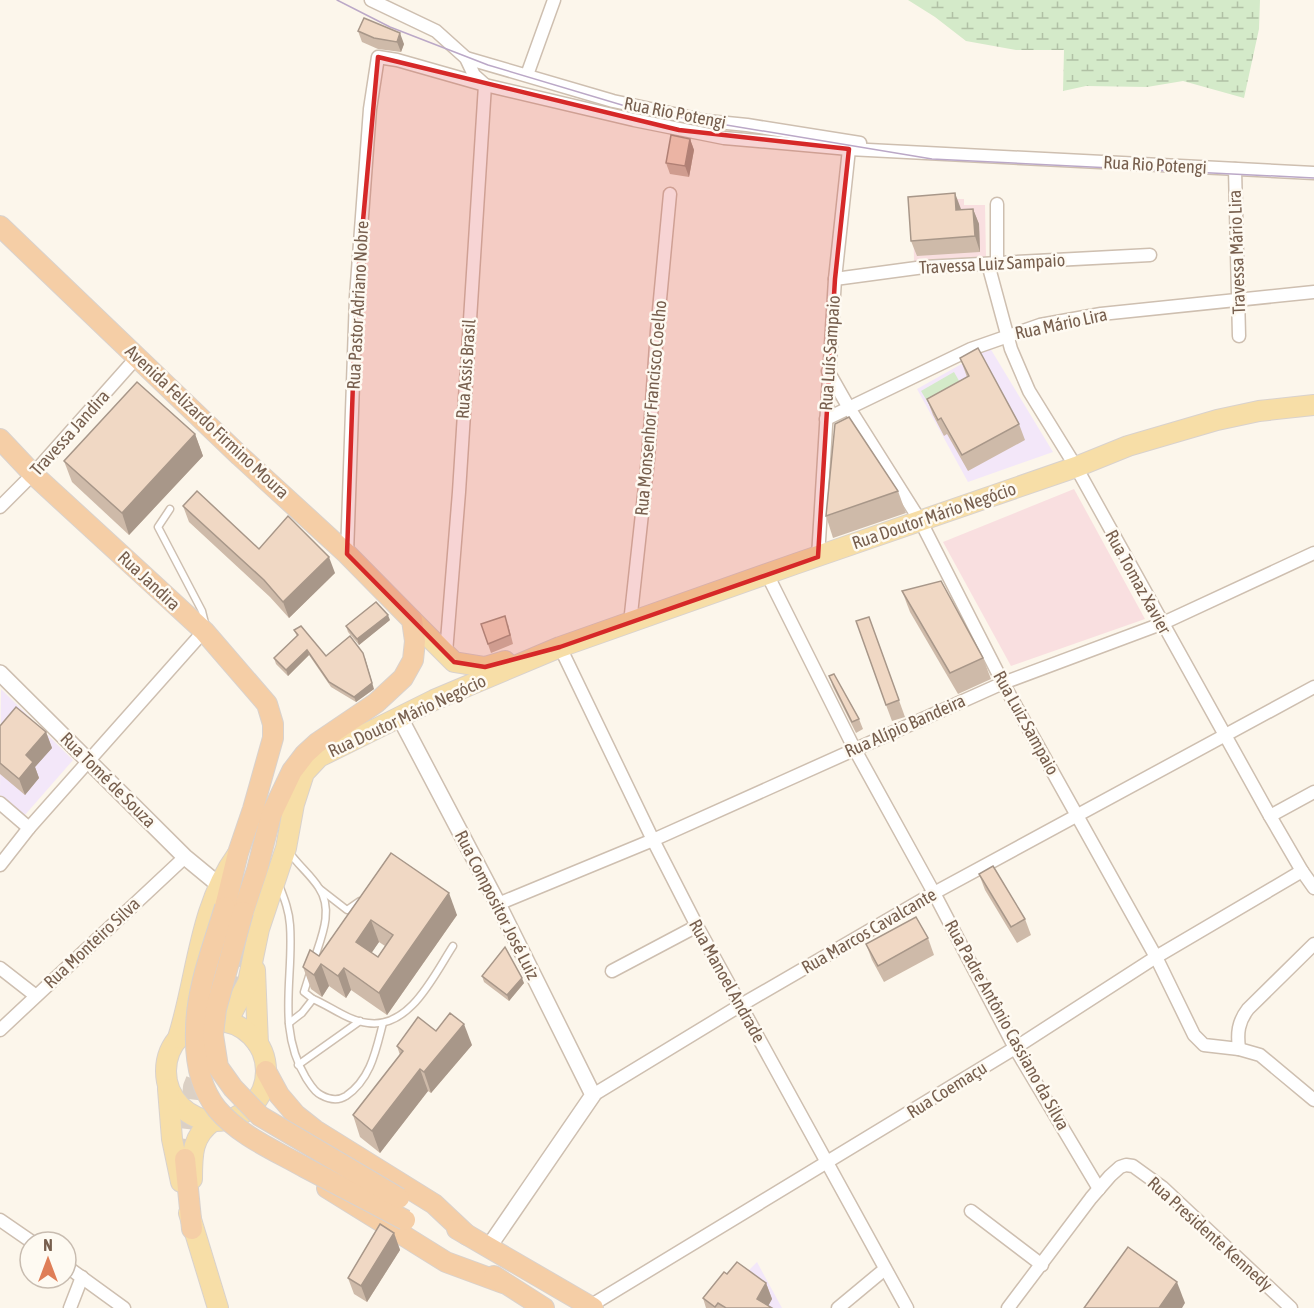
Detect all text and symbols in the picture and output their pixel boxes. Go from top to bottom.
street label: Rua Rio Potengi [622,92,728,133]
street label: Rua Rio Potengi [1103,151,1207,178]
street label: Travessa Mário Lira [1224,190,1249,315]
street label: Rua Pastor Adriano Nobre [343,220,372,390]
street label: Travessa Luiz Sampaio [918,249,1066,278]
street label: Rua Luís Sampaio [815,295,844,411]
street label: Rua Monsenhor Francisco Coelho [631,299,670,517]
street label: Rua Mário Lira [1013,303,1109,344]
street label: Rua Assis Brasil [452,318,479,420]
street label: Avenida Felizardo Firmino Moura [121,340,294,503]
street label: Travessa Jandira [26,386,114,480]
street label: Rua Doutor Mário Negócio [849,478,1018,553]
street label: Rua Tomaz Xavier [1101,526,1176,638]
street label: Rua Jandira [114,547,185,615]
street label: Rua Luiz Sampaio [989,667,1064,778]
street label: Rua Doutor Mário Negócio [325,670,489,761]
street label: Rua Alípio Bandeira [841,690,968,762]
street label: Rua Tomé de Souza [56,728,160,832]
street label: Rua Compositor José Luiz [451,827,544,983]
street label: Rua Marcos Cavalcante [798,884,940,978]
street label: Rua Monteiro Silva [39,893,144,992]
street label: Rua Manoel Andrade [685,915,770,1046]
street label: Rua Padre Antônio Cassiano da Silva [941,916,1074,1134]
street label: Rua Coemaçu [903,1057,990,1122]
street label: Rua Presidente Kennedy [1144,1172,1277,1295]
north arrow [18,1230,78,1290]
text: N [43,1236,53,1254]

